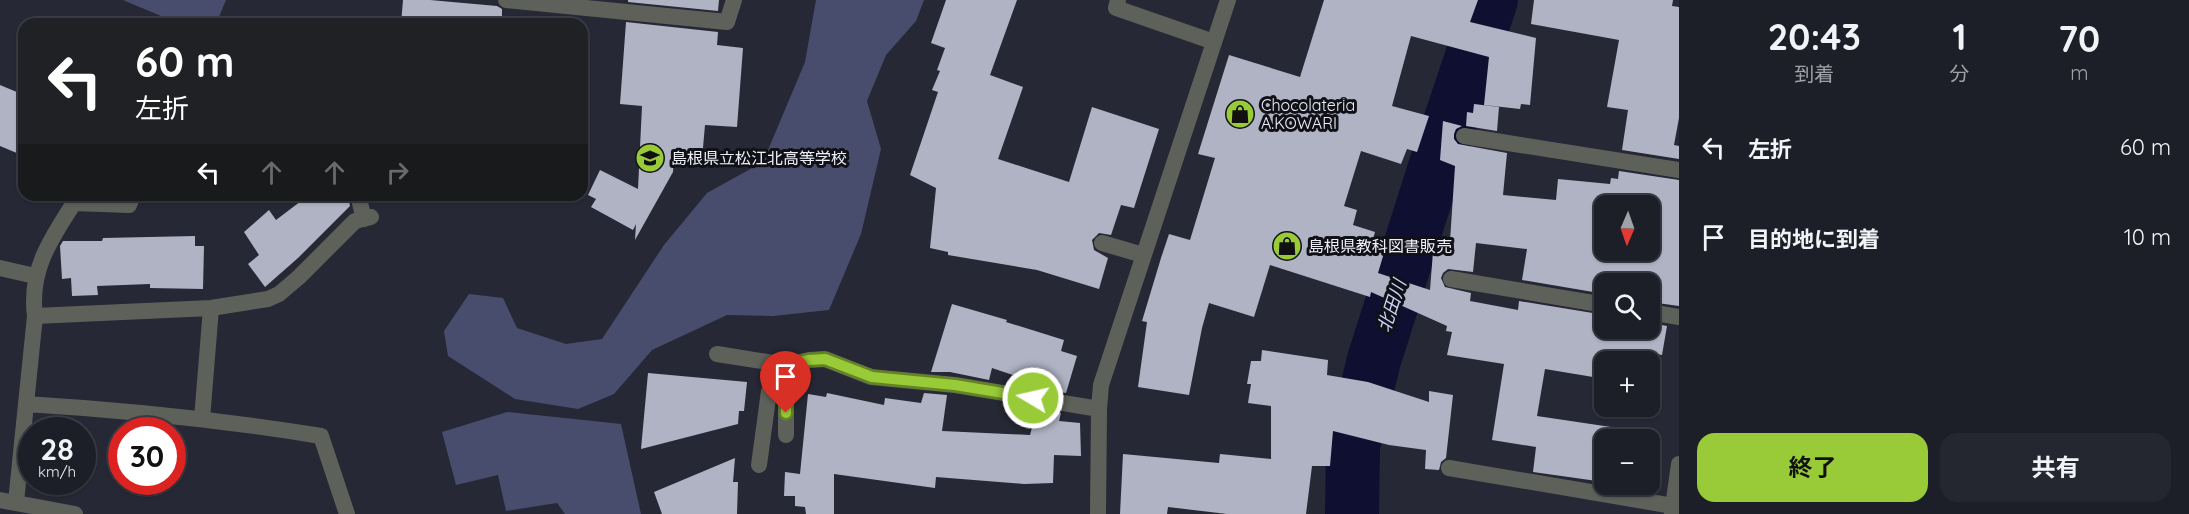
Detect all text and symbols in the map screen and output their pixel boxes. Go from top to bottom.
text: 20:43 [1768,14,1861,59]
text: 1 [1953,14,1967,59]
text: 70 [2058,16,2100,61]
text: 60 m [135,35,235,88]
icon: left [36,42,114,120]
text: m [2070,60,2088,85]
text: 到着 [1794,61,1834,86]
text: 分 [1950,61,1970,86]
text: 左折 [135,91,189,125]
place label: Chocolateria A.KOWARI [1261,95,1355,133]
shop icon: Chocolateria A.KOWARI [1224,98,1256,130]
icon: left [1697,131,1730,164]
text: 60 m [2120,133,2171,161]
text: 左折 [1748,135,1792,163]
school or university icon: 島根県立松江北高等学校 [634,142,666,174]
place label: 島根県立松江北高等学校 [671,148,847,168]
icon: left [192,156,225,189]
icon: ahead [255,156,288,189]
icon: ahead [318,156,351,189]
icon: right [381,156,414,189]
north arrow [1594,195,1660,261]
map controls [1594,195,1660,495]
icon: arrive [1697,221,1730,254]
text: 10 m [2124,223,2171,251]
text: 目的地に到着 [1748,225,1880,253]
shop icon: 島根県教科図書販売 [1271,230,1303,262]
place label: 島根県教科図書販売 [1308,236,1452,256]
button: search [1594,273,1660,339]
water label: 北田川 [1372,275,1411,335]
pin [760,351,811,413]
button: + [1594,351,1660,417]
icon: arrive [769,360,802,393]
position arrow [1001,366,1065,430]
speed limit sign: 30 [108,417,186,495]
button: − [1594,429,1660,495]
text: 28 [40,430,74,468]
button: 終了 [1697,433,1928,502]
button: 共有 [1940,433,2171,502]
text: km/h [38,462,76,481]

